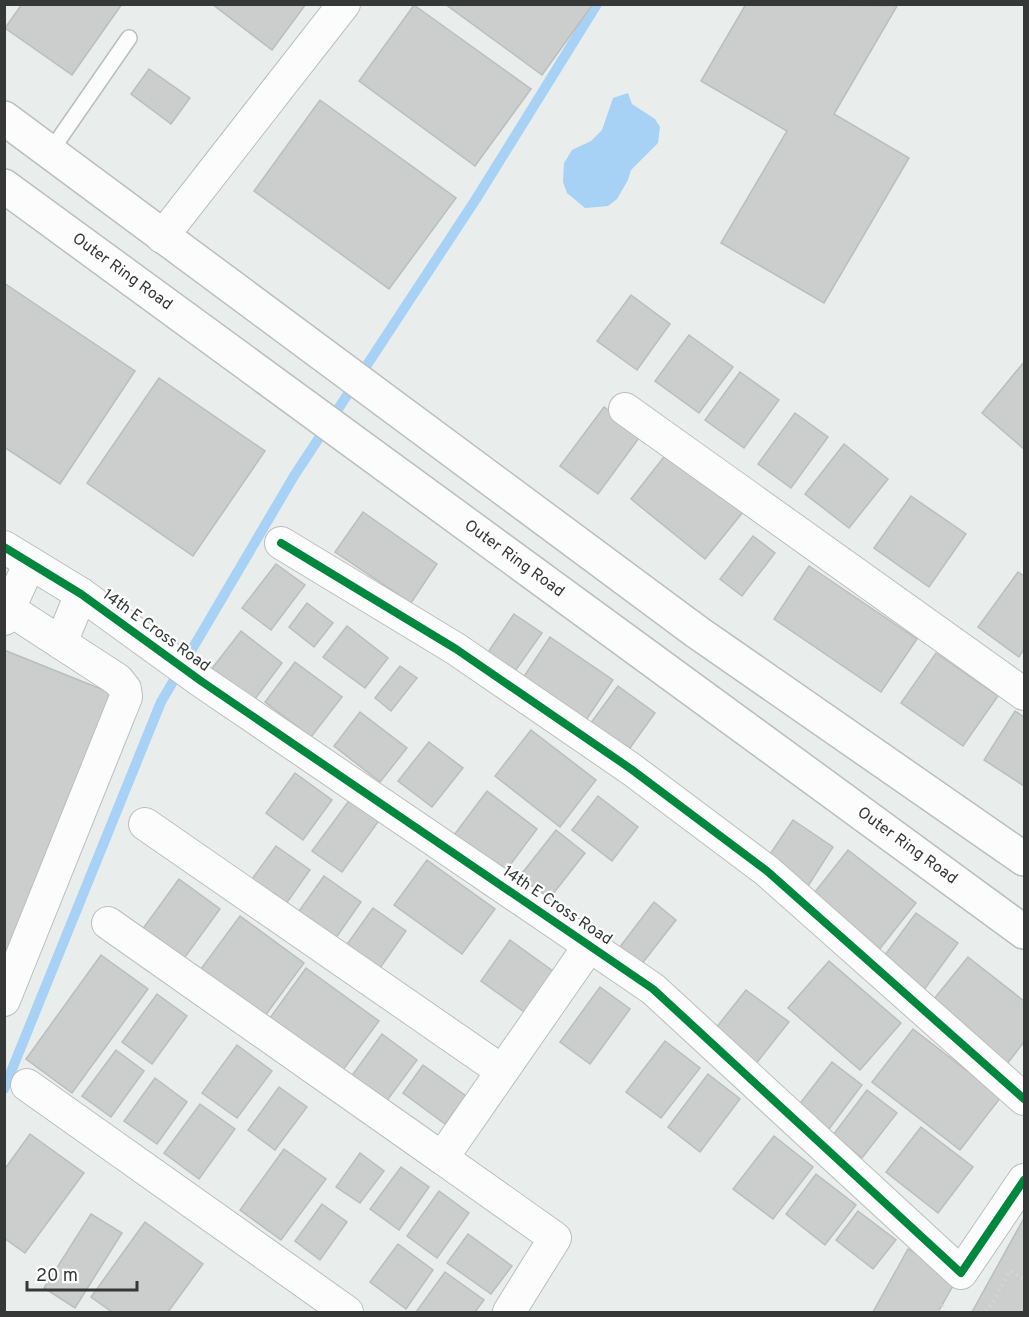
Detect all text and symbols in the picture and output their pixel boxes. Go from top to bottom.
street label: Outer Ring Road [68,229,176,315]
street label: Outer Ring Road [460,516,568,602]
street label: 14th E Cross Road [98,585,214,677]
street label: Outer Ring Road [853,803,961,889]
street label: 14th E Cross Road [498,862,616,950]
scale bar [27,1254,136,1292]
text: 20 m [36,1265,78,1288]

